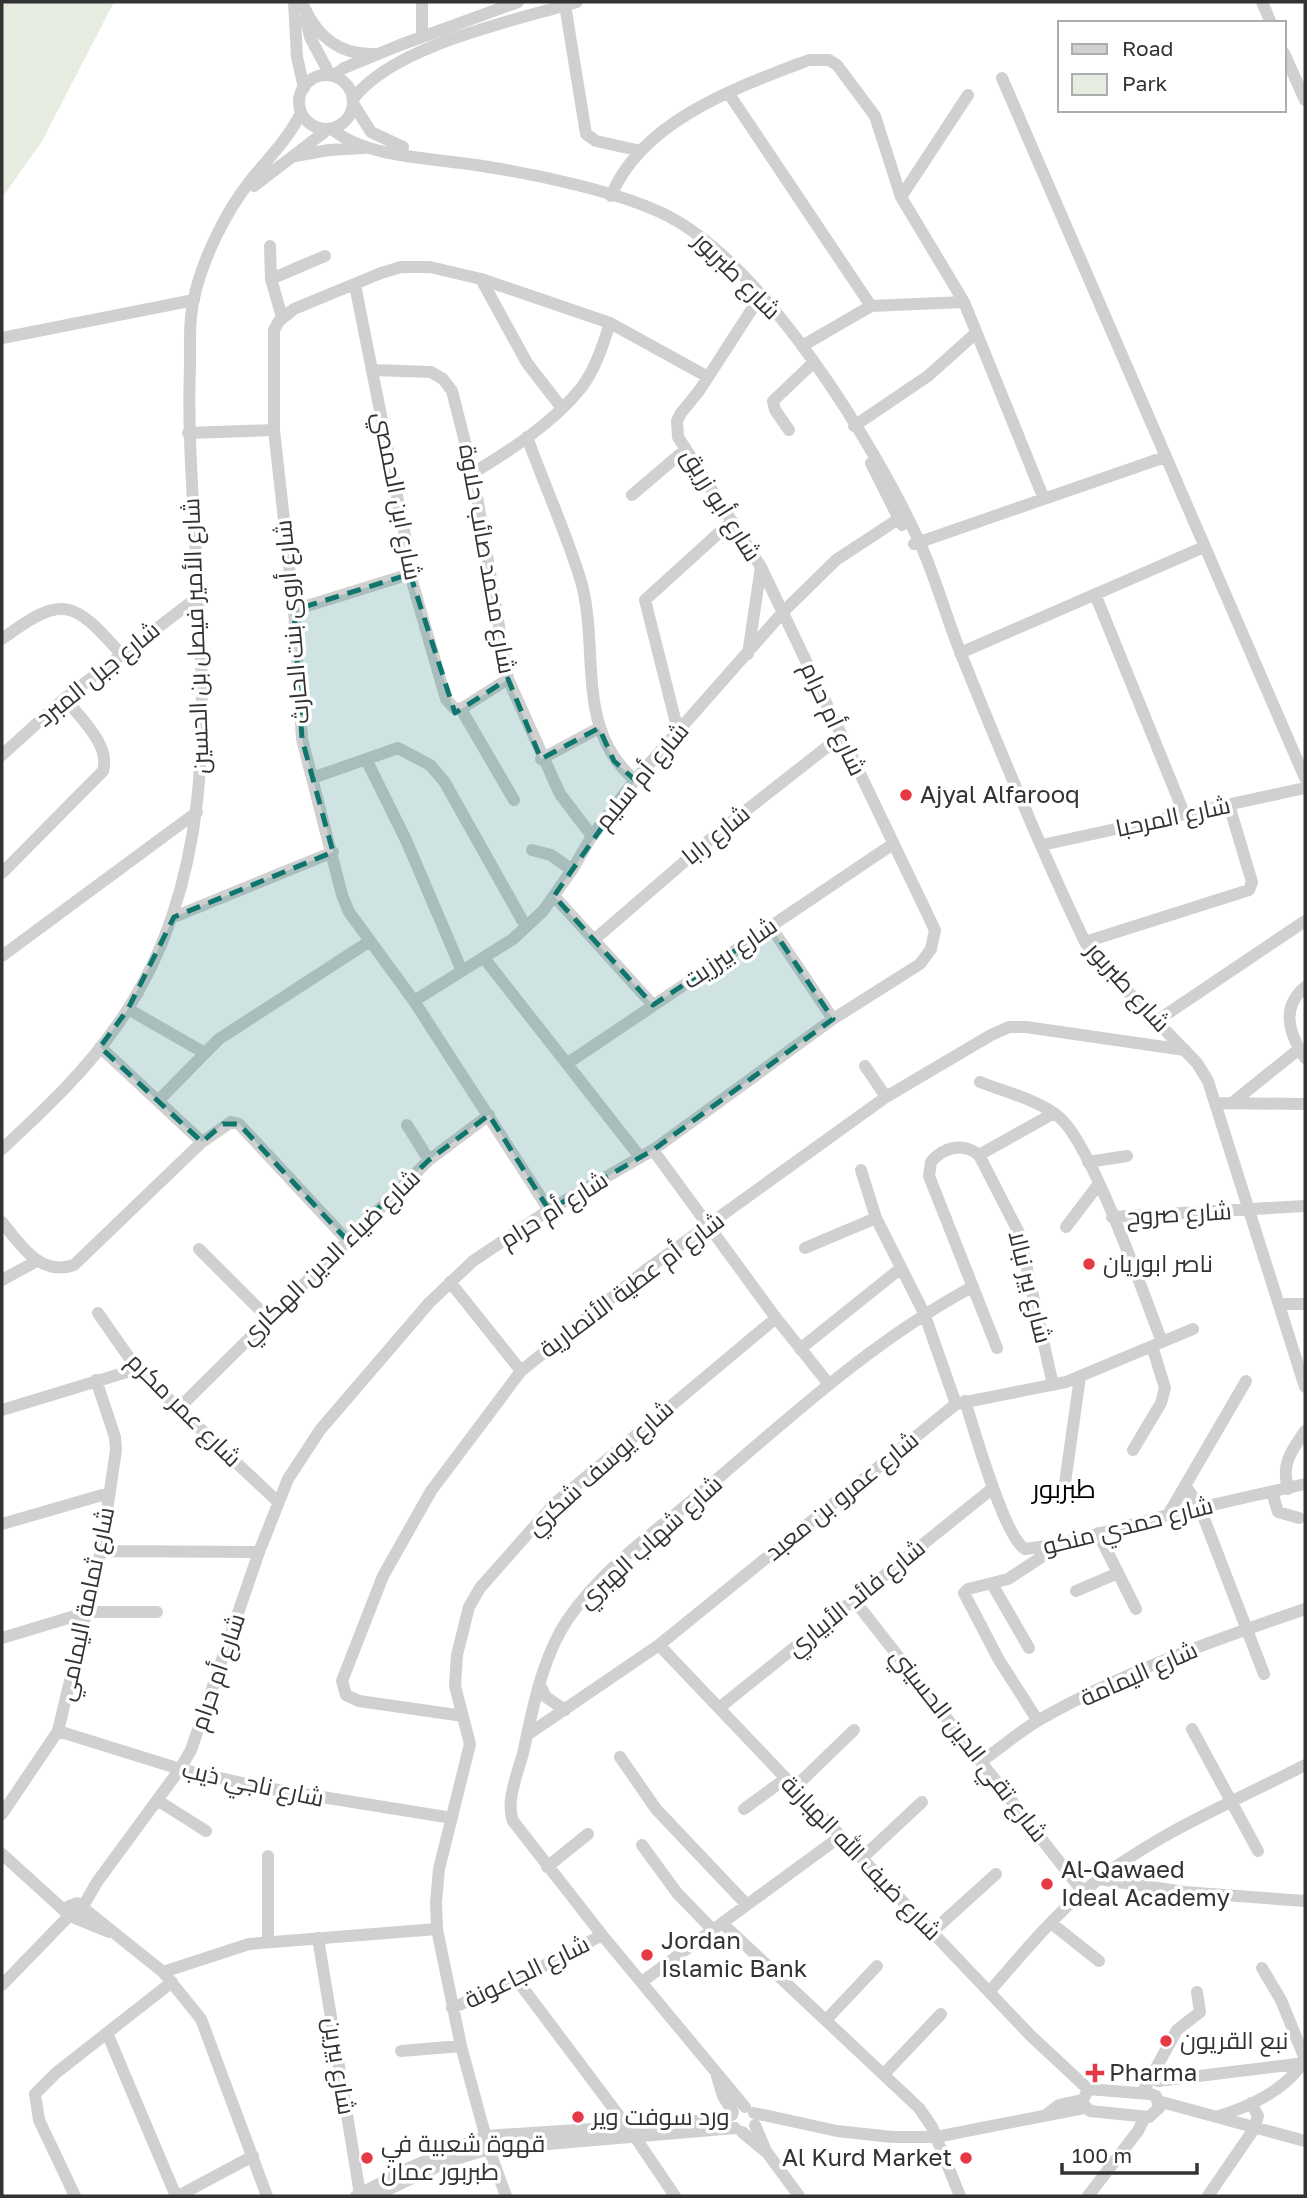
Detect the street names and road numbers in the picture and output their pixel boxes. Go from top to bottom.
street label: شارع طبربور [685,224,788,327]
street label: شارع ابن الحمصي [363,409,429,583]
street label: شارع محمد صائب حلاوة [451,442,523,676]
street label: شارع أبو زريق [674,442,768,568]
street label: شارع الأمير فيصل بن الحسين [175,497,217,775]
street label: شارع أروى بنت الحارث [267,519,317,725]
street label: شارع جبل المبرد [29,614,167,734]
street label: شارع أم حرام [793,657,873,781]
street label: شارع أم سليم [588,716,696,836]
street label: شارع المرحبا [1113,789,1233,845]
street label: شارع رابا [675,798,757,872]
street label: شارع بيرزيت [677,910,783,996]
street label: شارع طبربور [1078,933,1177,1039]
street label: شارع ضياء الدين الهكاري [233,1162,429,1353]
street label: شارع أم حرام [494,1164,614,1256]
street label: شارع صروح [1125,1195,1233,1233]
street label: شارع أم عطية الأنصارية [533,1205,731,1365]
street label: شارع بير نبالا [1001,1227,1059,1347]
street label: شارع عمر مكرم [120,1346,248,1474]
street label: شارع يوسف شكري [519,1393,682,1544]
street label: شارع عمرو بن معبد [759,1424,925,1568]
street label: شارع شهاب الهبري [571,1468,731,1617]
street label: شارع حمدي منكو [1039,1489,1217,1565]
street label: شارع ثمامة اليمامي [50,1504,125,1705]
street label: شارع فائد الأبياري [780,1532,933,1665]
street label: شارع أم حرام [183,1609,253,1735]
street label: شارع اليمامة [1075,1634,1203,1714]
street label: شارع تقي الدين الحسيني [881,1641,1055,1851]
street label: شارع ناجي ذيب [179,1753,327,1818]
street label: شارع ضيف الله الهبارنة [774,1769,948,1947]
street label: شارع الجاعونة [459,1928,595,2016]
street label: شارع بيرين [316,2015,362,2117]

